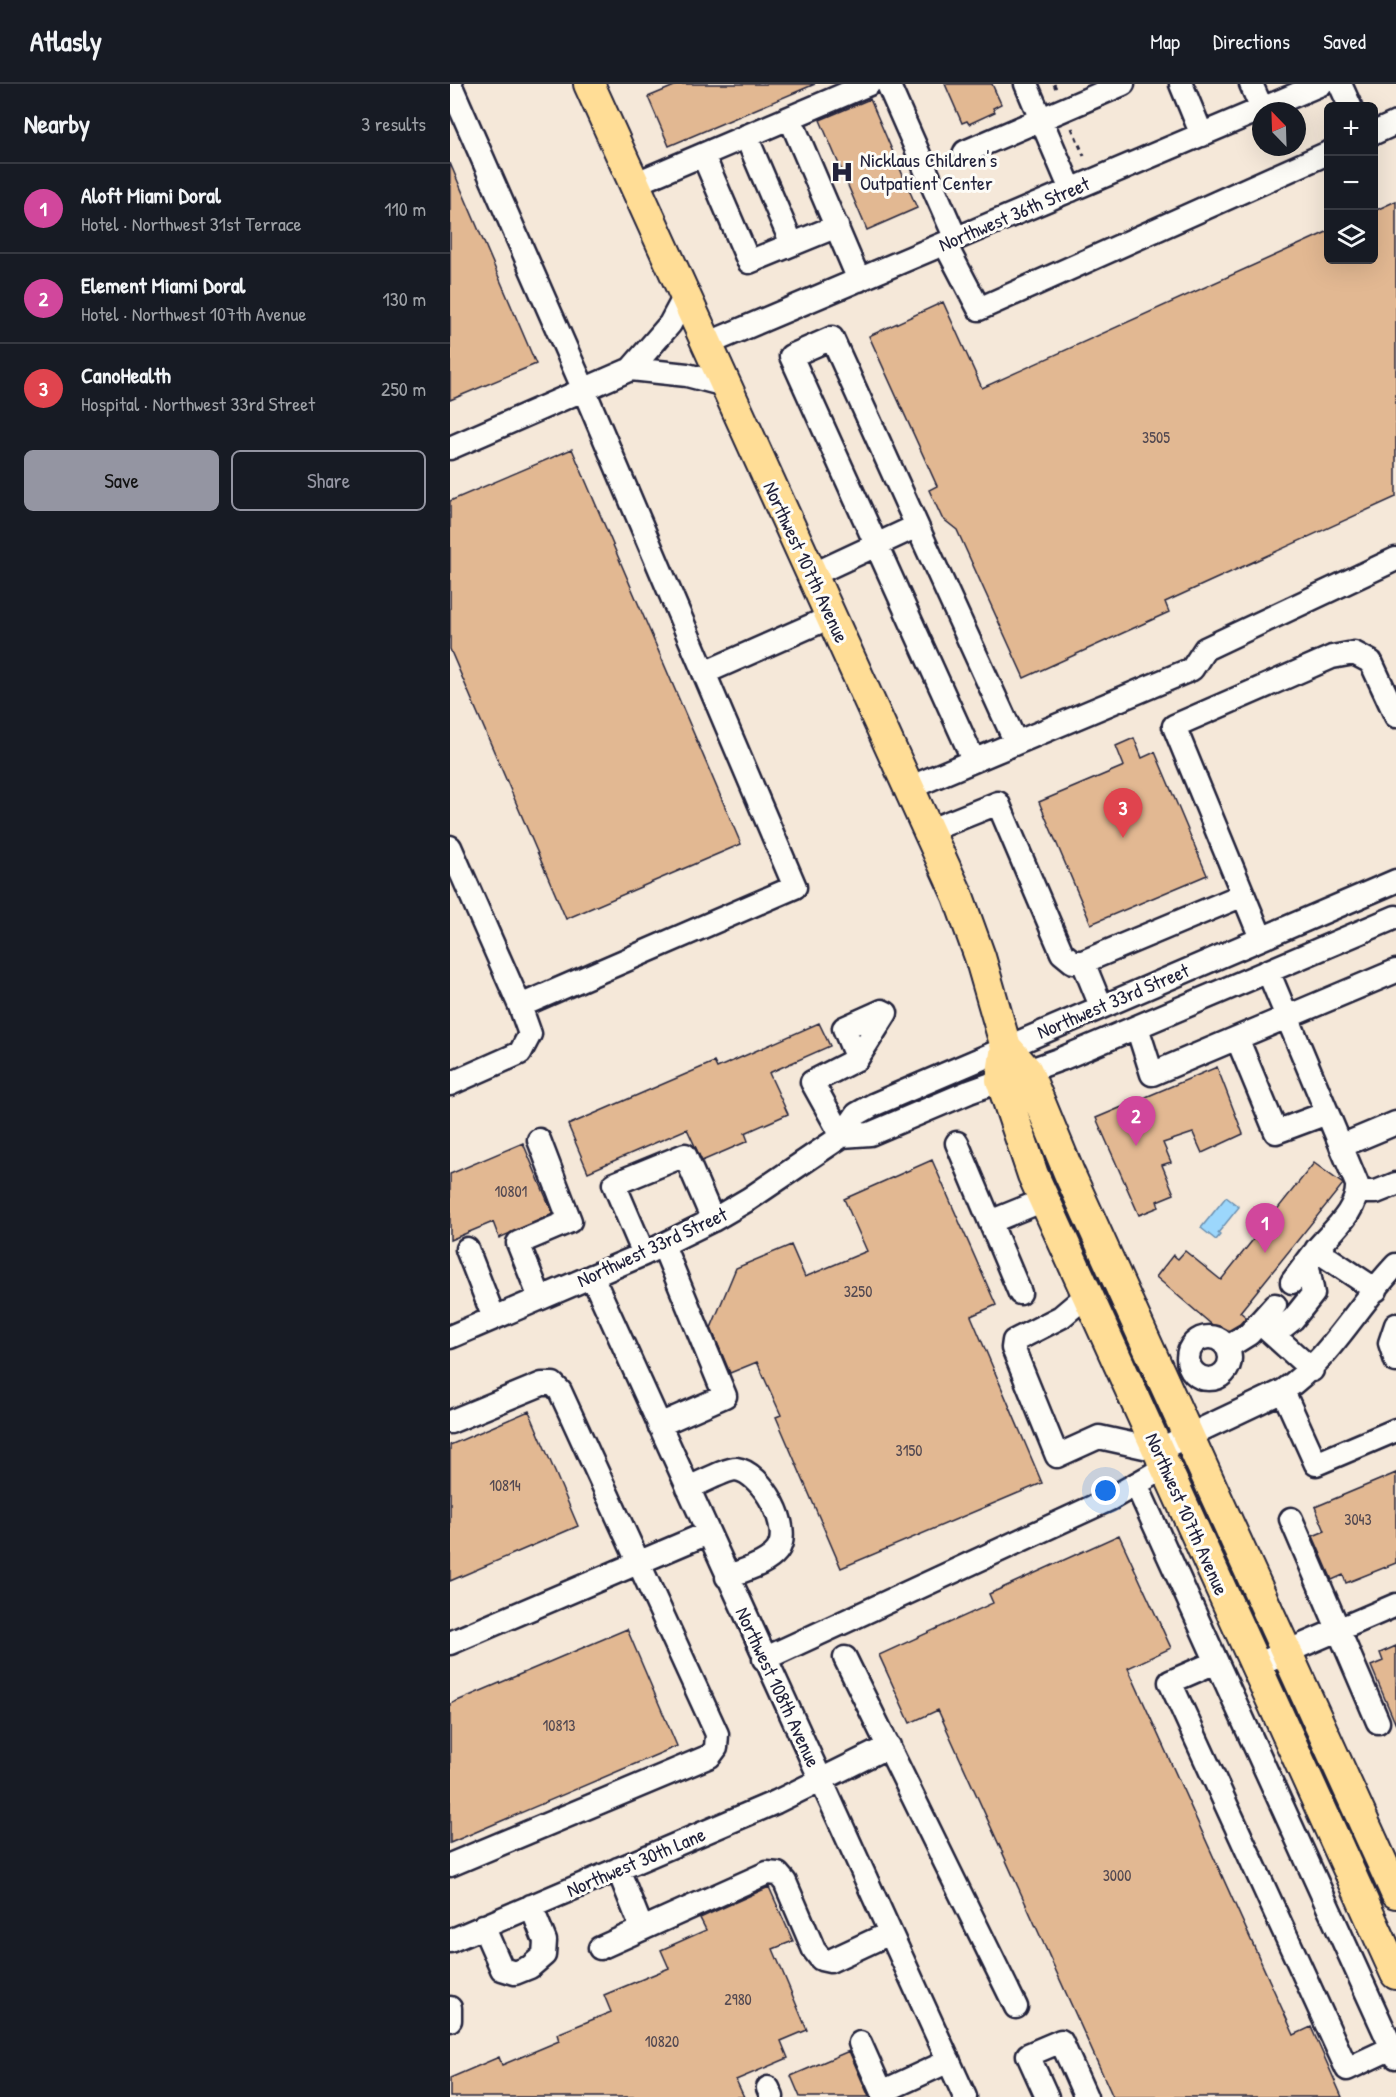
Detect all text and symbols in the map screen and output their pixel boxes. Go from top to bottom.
text: Atlasly [30,22,102,60]
text: Map [1150,27,1180,56]
text: Directions [1213,27,1290,56]
text: Saved [1323,27,1366,56]
north arrow [1252,102,1306,156]
map controls [1324,102,1378,264]
button: + [1324,102,1378,156]
text: Nearby [24,106,90,141]
text: 3 results [361,110,426,137]
place label: Nicklaus Children's Outpatient Center [860,146,998,196]
button: − [1324,156,1378,210]
hospital icon: Nicklaus Children's Outpatient Center [829,159,855,185]
street label: Northwest 36th Street [934,169,1094,258]
text: Aloft Miami Doral [81,180,221,210]
text: 1 [40,195,47,222]
text: 110 m [384,195,426,222]
text: Hotel · Northwest 31st Terrace [81,210,302,237]
button: layers [1324,210,1378,264]
text: Element Miami Doral [81,270,245,300]
text: 2 [39,285,48,312]
text: 130 m [383,285,426,312]
text: Hotel · Northwest 107th Avenue [81,300,307,327]
text: CanoHealth [81,360,171,390]
text: 3 [39,375,48,402]
text: 250 m [381,375,426,402]
text: Hospital · Northwest 33rd Street [81,390,315,417]
house number: 3505 [1142,426,1170,448]
button: Save [24,450,219,511]
button: Share [231,450,426,511]
street label: Northwest 107th Avenue [757,477,856,647]
pin: 3 [1104,788,1142,838]
street label: Northwest 33rd Street [1033,956,1194,1045]
pin: 2 [1116,1096,1156,1146]
house number: 10801 [495,1180,528,1202]
street label: Northwest 33rd Street [572,1199,732,1293]
pin: 1 [1246,1204,1284,1253]
house number: 3250 [844,1280,872,1302]
street label: Northwest 107th Avenue [1140,1428,1235,1599]
house number: 3150 [896,1439,922,1461]
house number: 10814 [489,1474,521,1496]
your location [1091,1476,1120,1505]
house number: 3043 [1344,1508,1372,1530]
street label: Northwest 108th Avenue [730,1602,827,1771]
house number: 10813 [543,1714,575,1736]
street label: Northwest 30th Lane [562,1820,709,1903]
house number: 3000 [1103,1864,1131,1886]
house number: 2980 [724,1988,752,2010]
house number: 10820 [645,2030,679,2052]

